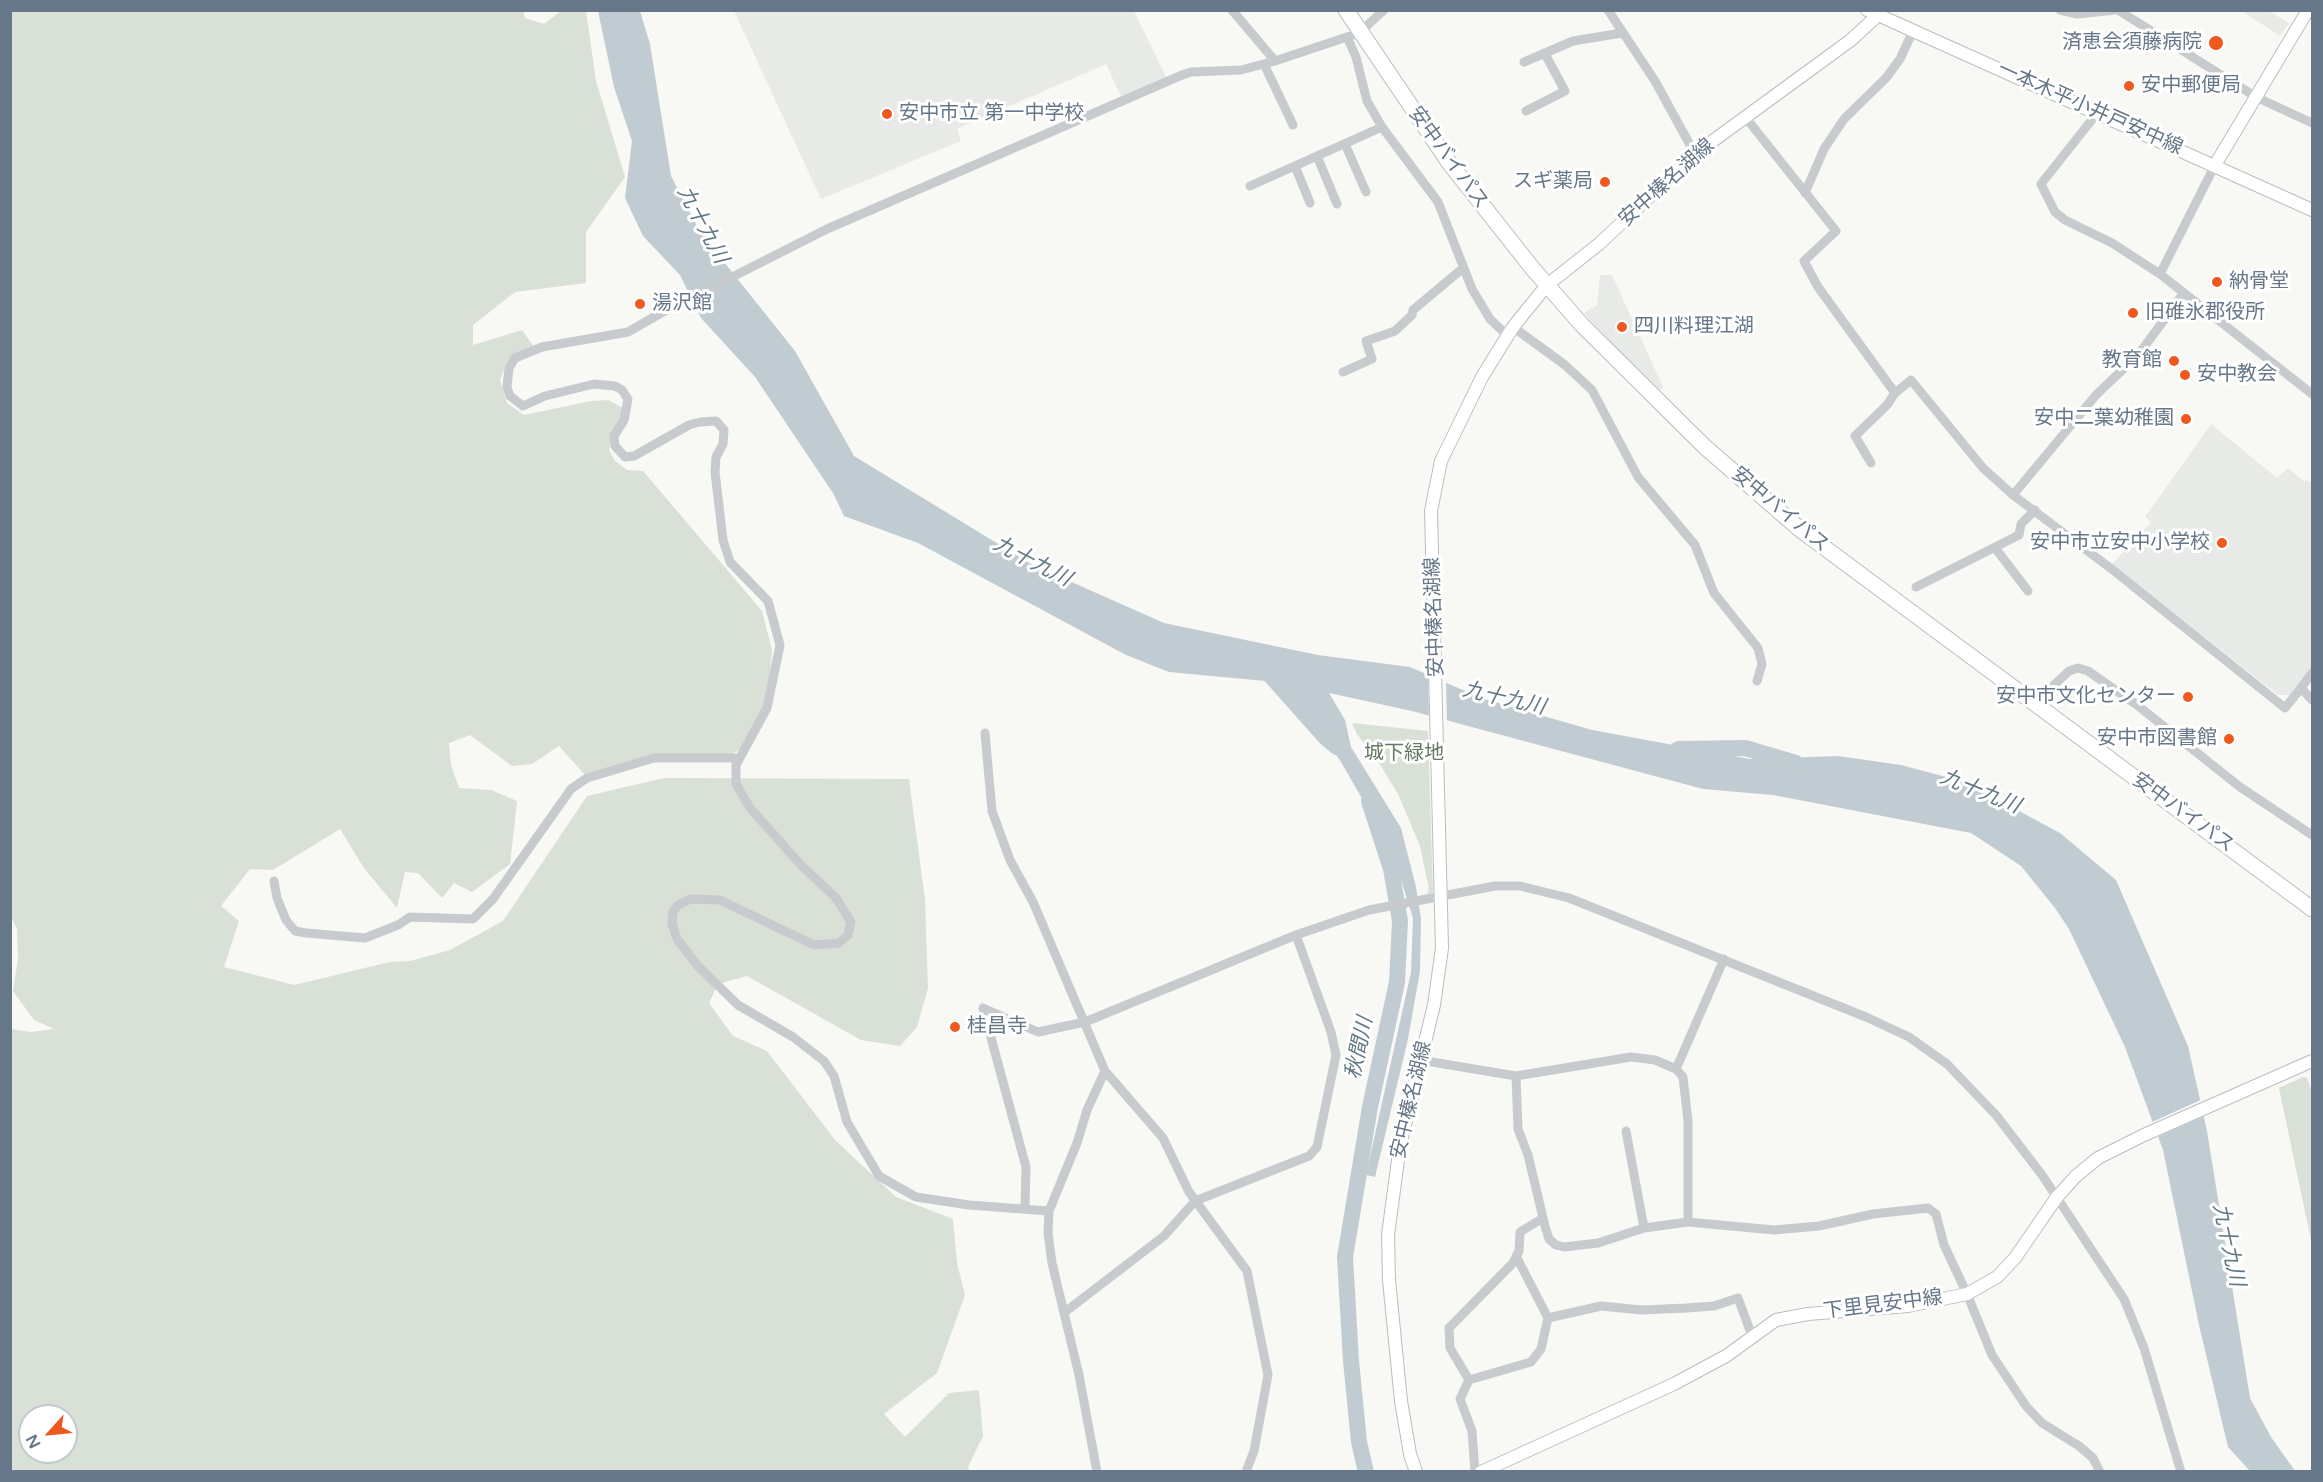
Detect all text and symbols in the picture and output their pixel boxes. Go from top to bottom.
place label: 済恵会須藤病院 [2062,31,2202,55]
marker: 済恵会須藤病院 [2207,34,2225,52]
street label: 一本木平小井戸安中線 [1994,57,2186,161]
place label: 安中郵便局 [2141,74,2241,98]
marker: 安中郵便局 [2122,79,2136,93]
place label: 安中市立 第一中学校 [899,102,1084,126]
street label: 安中バイパス [1403,102,1493,214]
marker: 安中市立 第一中学校 [880,107,894,121]
street label: 安中榛名湖線 [1614,134,1720,232]
place label: スギ薬局 [1513,170,1593,194]
marker: スギ薬局 [1598,175,1612,189]
water label: 九十九川 [671,182,733,268]
place label: 納骨堂 [2229,270,2289,294]
marker: 納骨堂 [2210,275,2224,289]
place label: 湯沢館 [652,292,712,316]
marker: 湯沢館 [633,297,647,311]
place label: 旧碓氷郡役所 [2145,301,2265,325]
marker: 旧碓氷郡役所 [2126,306,2140,320]
place label: 四川料理江湖 [1634,315,1754,339]
marker: 四川料理江湖 [1615,320,1629,334]
place label: 教育館 [2102,349,2162,373]
marker: 教育館 [2167,354,2181,368]
place label: 安中教会 [2197,363,2277,387]
marker: 安中教会 [2178,368,2192,382]
place label: 安中二葉幼稚園 [2034,407,2174,431]
marker: 安中二葉幼稚園 [2179,412,2193,426]
street label: 安中バイパス [1726,462,1834,558]
place label: 安中市立安中小学校 [2030,531,2210,555]
water label: 九十九川 [989,532,1075,592]
marker: 安中市立安中小学校 [2215,536,2229,550]
street label: 安中榛名湖線 [1421,557,1449,677]
water label: 九十九川 [1460,677,1548,721]
place label: 安中市文化センター [1996,685,2176,709]
marker: 安中市文化センター [2181,690,2195,704]
place label: 安中市図書館 [2097,727,2217,751]
marker: 安中市図書館 [2222,732,2236,746]
park label: 城下緑地 [1364,742,1444,766]
water label: 九十九川 [1936,765,2024,819]
street label: 安中バイパス [2127,768,2239,858]
place label: 桂昌寺 [967,1015,1027,1039]
water label: 秋間川 [1341,1015,1379,1081]
marker: 桂昌寺 [948,1020,962,1034]
street label: 安中榛名湖線 [1387,1039,1437,1161]
water label: 九十九川 [2207,1201,2249,1289]
street label: 下里見安中線 [1822,1286,1944,1324]
north arrow [18,1404,78,1464]
text: N [22,1431,46,1452]

